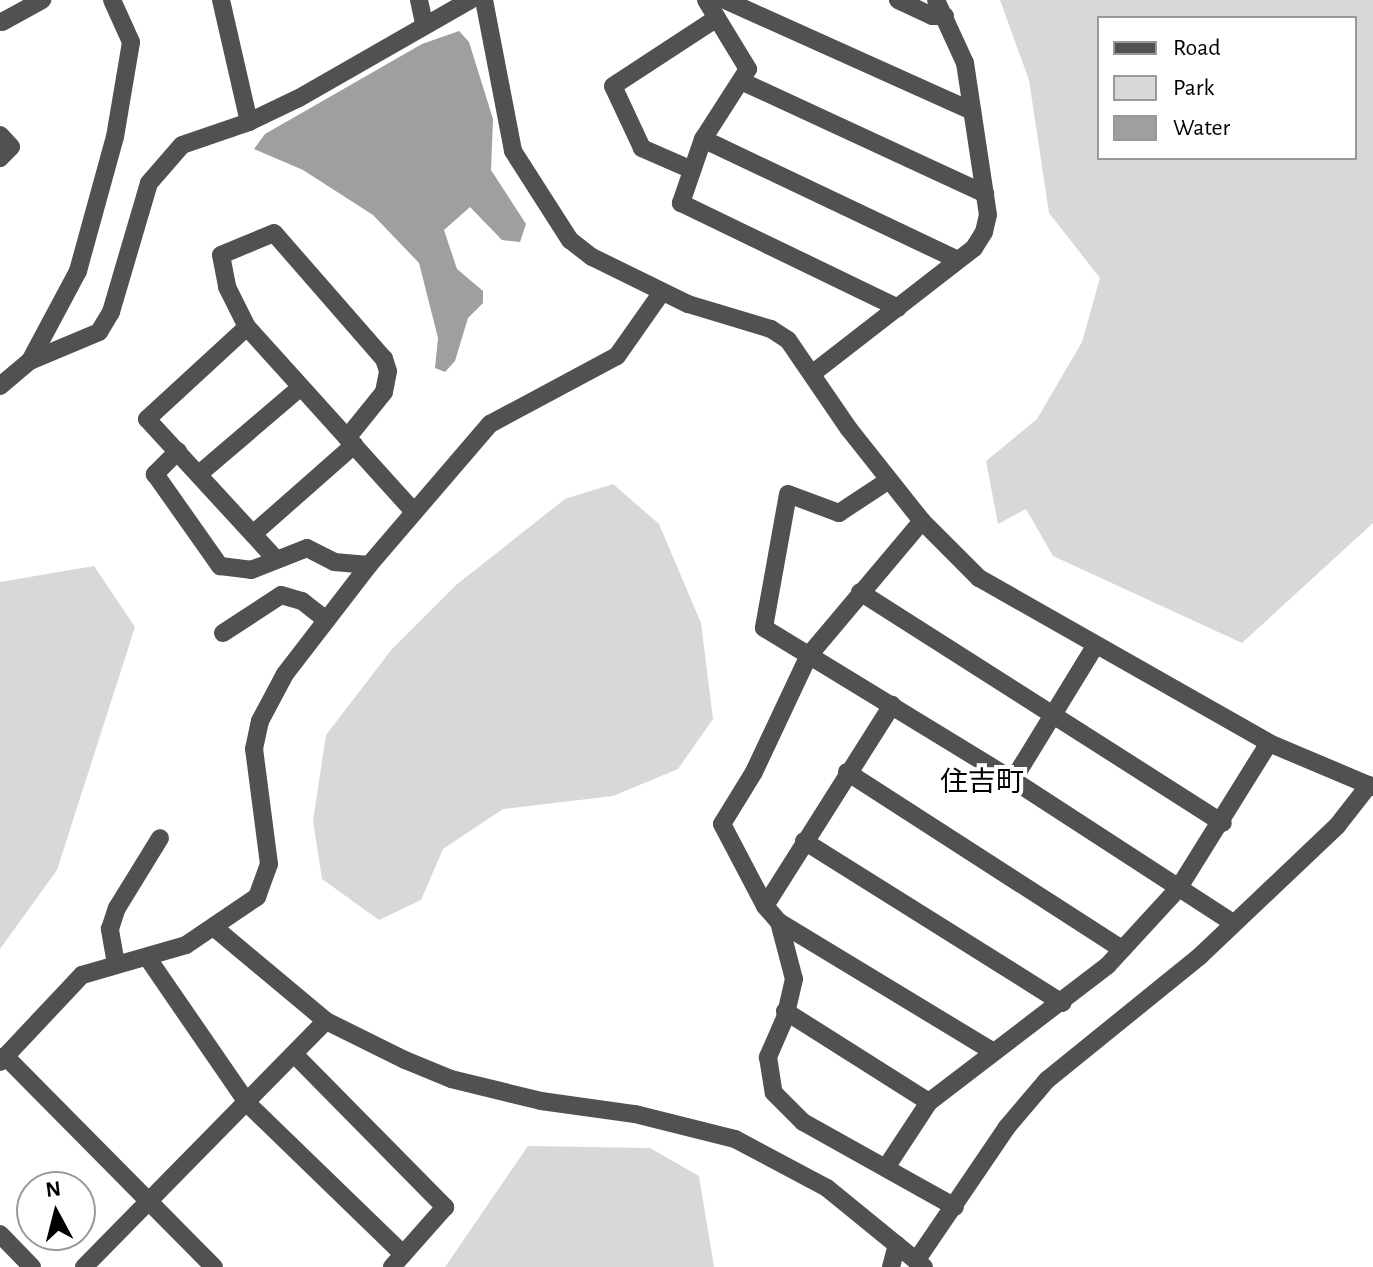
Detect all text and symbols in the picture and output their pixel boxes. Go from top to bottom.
legend [1097,16,1357,160]
text: Road [1173,36,1221,60]
text: Park [1173,76,1214,100]
text: Water [1173,116,1230,140]
district label: 住吉町 [940,766,1024,800]
north arrow [16,1171,96,1251]
text: N [44,1177,62,1201]

